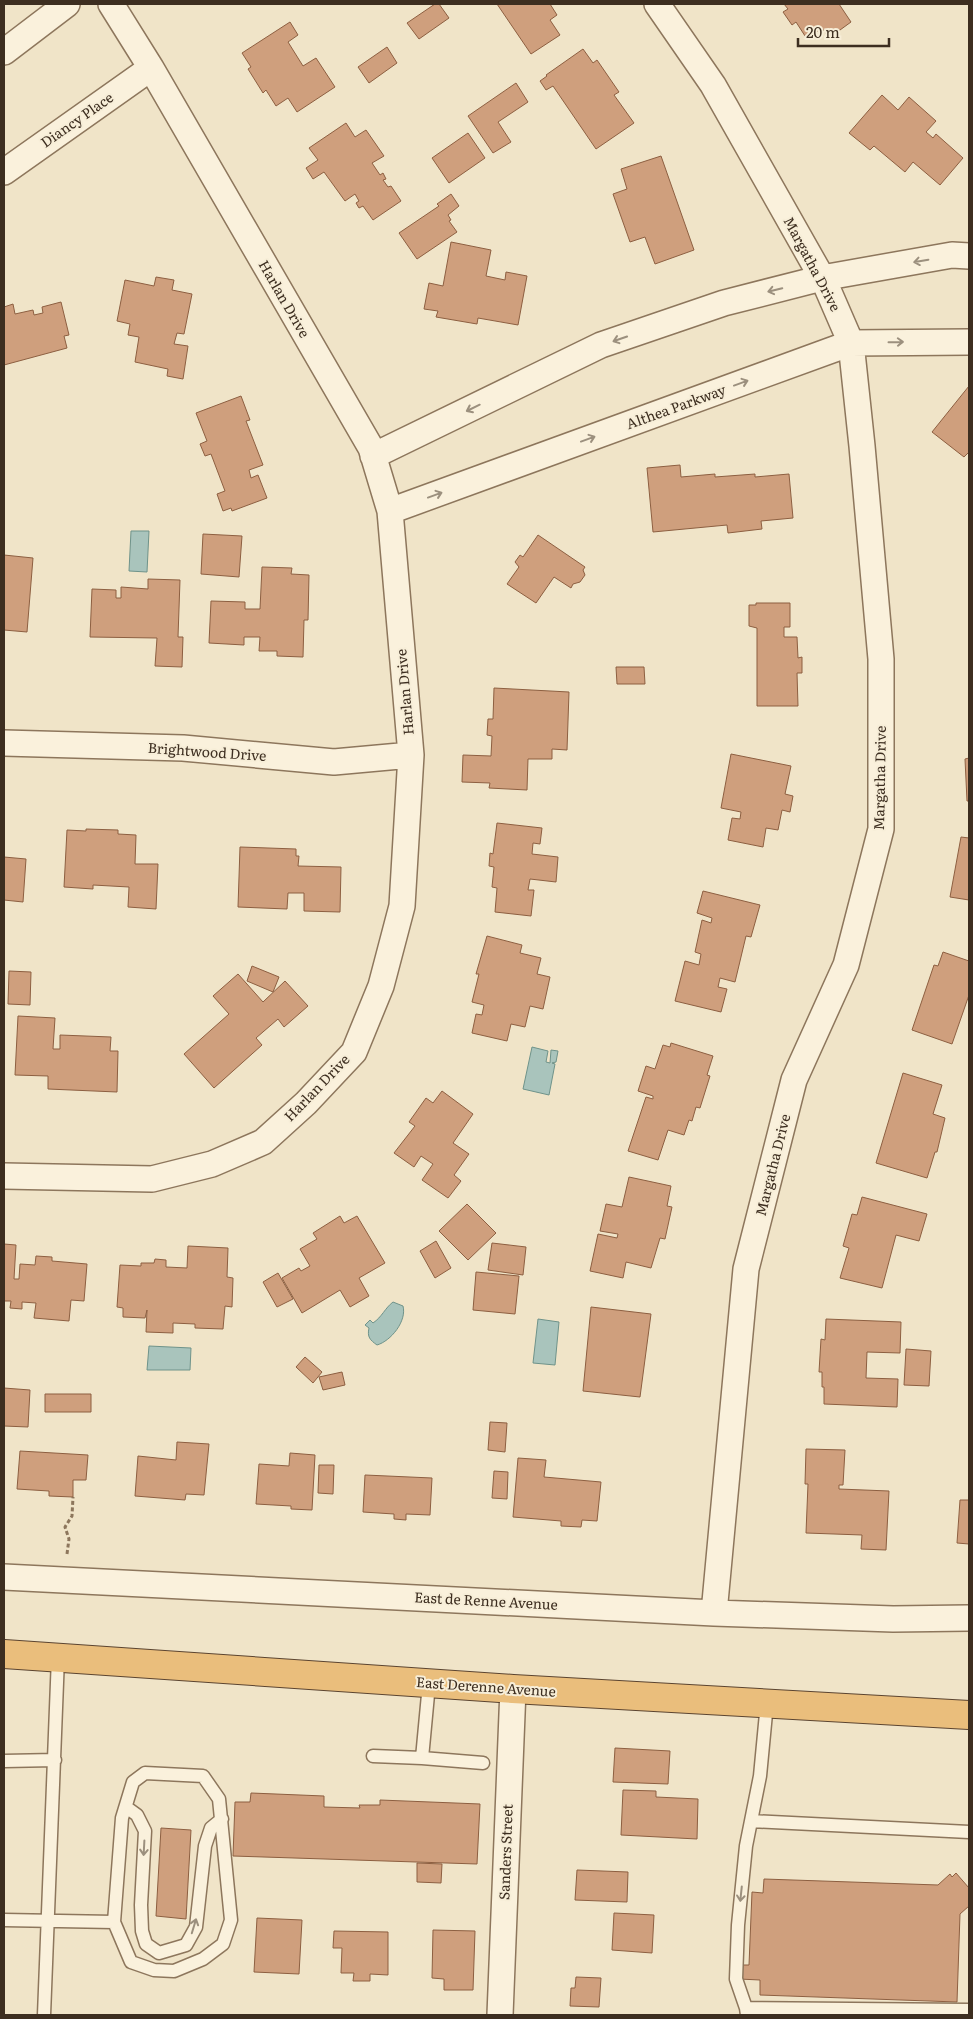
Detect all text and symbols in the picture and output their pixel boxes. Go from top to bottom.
scale bar [798,15,889,47]
text: 20 m [806,20,840,43]
street label: Diancy Place [36,87,117,152]
street label: Margatha Drive [779,213,846,314]
street label: Harlan Drive [255,256,315,341]
one-way arrow [913,256,929,266]
one-way arrow [767,286,783,295]
one-way arrow [613,335,628,344]
one-way arrow [888,337,904,347]
street label: Althea Parkway [623,378,729,433]
one-way arrow [732,378,748,387]
one-way arrow [466,403,481,413]
one-way arrow [580,434,595,443]
one-way arrow [427,490,443,499]
street label: Harlan Drive [390,648,418,736]
street label: Margatha Drive [868,725,890,830]
street label: Brightwood Drive [147,737,267,765]
street label: Harlan Drive [279,1049,353,1125]
street label: Margatha Drive [750,1112,794,1218]
street label: East de Renne Avenue [414,1586,558,1614]
street label: East Derenne Avenue [416,1671,557,1701]
street label: Sanders Street [493,1803,517,1900]
one-way arrow [139,1839,149,1855]
one-way arrow [737,1886,746,1902]
one-way arrow [190,1918,200,1934]

